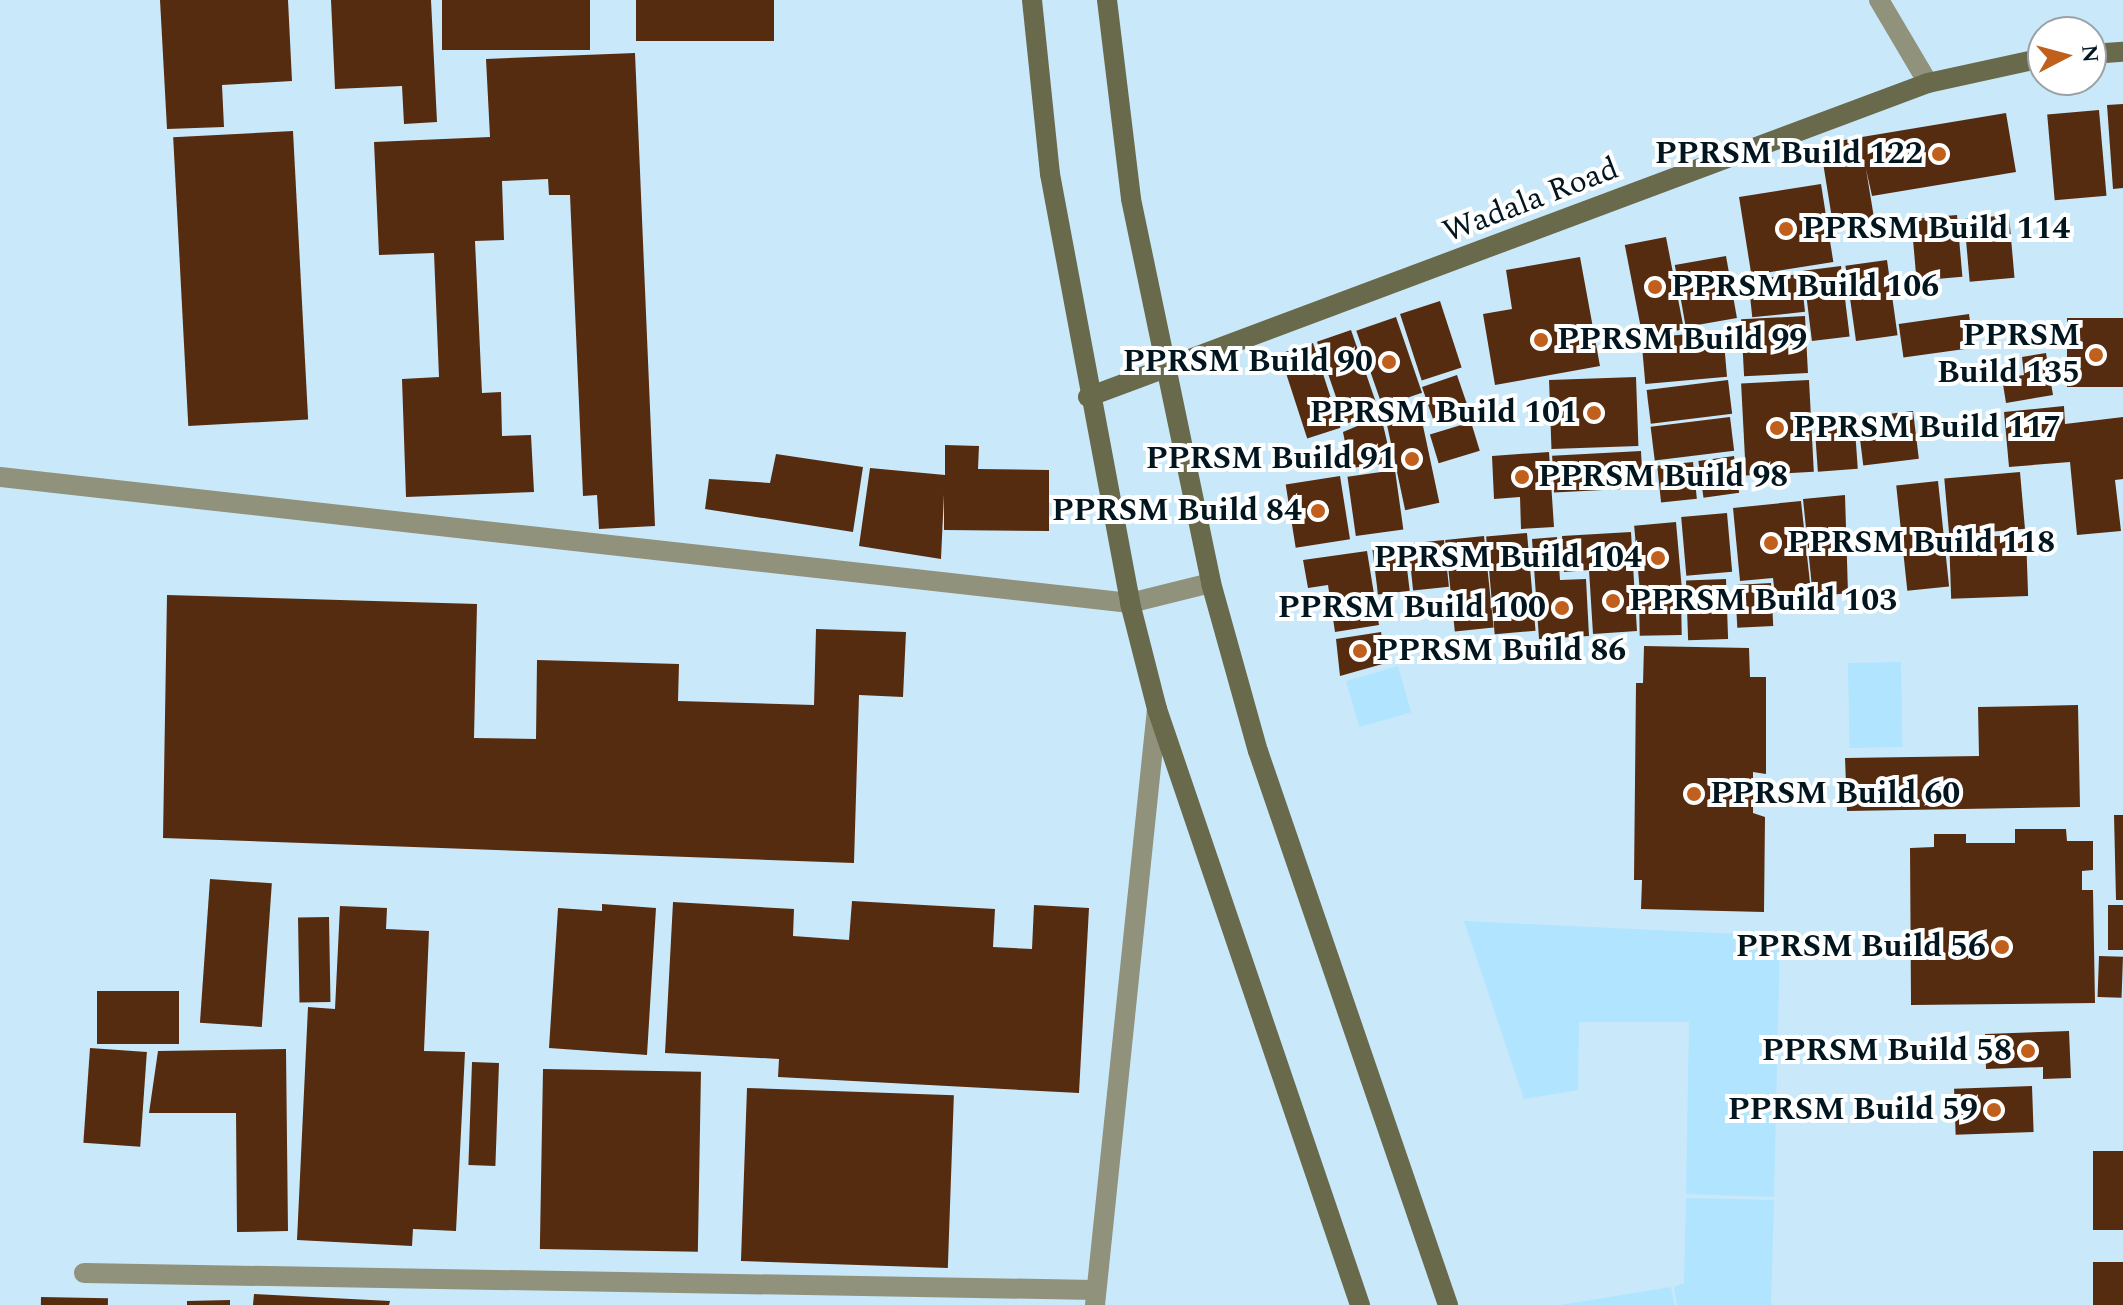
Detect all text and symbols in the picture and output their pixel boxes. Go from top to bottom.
north arrow [2027,16,2107,96]
text: N [2072,43,2107,64]
place label: PPRSM Build 122 [1655,135,1923,173]
marker: PPRSM Build 122 [1930,145,1948,163]
street label: Wadala Road [1438,150,1624,252]
place label: PPRSM Build 114 [1802,210,2070,248]
marker: PPRSM Build 114 [1777,220,1795,238]
place label: PPRSM Build 106 [1671,268,1939,306]
marker: PPRSM Build 106 [1646,278,1664,296]
place label: PPRSM Build 135 [1937,318,2080,393]
place label: PPRSM Build 99 [1557,321,1807,359]
marker: PPRSM Build 99 [1532,331,1550,349]
place label: PPRSM Build 90 [1123,343,1373,381]
marker: PPRSM Build 135 [2087,346,2105,364]
marker: PPRSM Build 90 [1380,353,1398,371]
place label: PPRSM Build 101 [1310,394,1578,432]
marker: PPRSM Build 101 [1585,404,1603,422]
place label: PPRSM Build 117 [1793,409,2061,447]
marker: PPRSM Build 117 [1768,419,1786,437]
place label: PPRSM Build 91 [1146,440,1396,478]
marker: PPRSM Build 91 [1403,450,1421,468]
place label: PPRSM Build 98 [1538,458,1788,496]
marker: PPRSM Build 98 [1513,468,1531,486]
place label: PPRSM Build 84 [1052,492,1302,530]
marker: PPRSM Build 84 [1309,502,1327,520]
place label: PPRSM Build 118 [1787,524,2055,562]
marker: PPRSM Build 118 [1762,534,1780,552]
place label: PPRSM Build 104 [1374,539,1642,577]
marker: PPRSM Build 104 [1649,549,1667,567]
place label: PPRSM Build 103 [1629,582,1897,620]
place label: PPRSM Build 100 [1278,589,1546,627]
marker: PPRSM Build 103 [1604,592,1622,610]
marker: PPRSM Build 100 [1553,599,1571,617]
place label: PPRSM Build 86 [1376,632,1626,670]
marker: PPRSM Build 86 [1351,642,1369,660]
place label: PPRSM Build 60 [1710,775,1960,813]
marker: PPRSM Build 60 [1685,785,1703,803]
place label: PPRSM Build 56 [1736,928,1986,966]
marker: PPRSM Build 56 [1993,938,2011,956]
place label: PPRSM Build 58 [1762,1032,2012,1070]
marker: PPRSM Build 58 [2019,1042,2037,1060]
place label: PPRSM Build 59 [1728,1091,1978,1129]
marker: PPRSM Build 59 [1985,1101,2003,1119]

